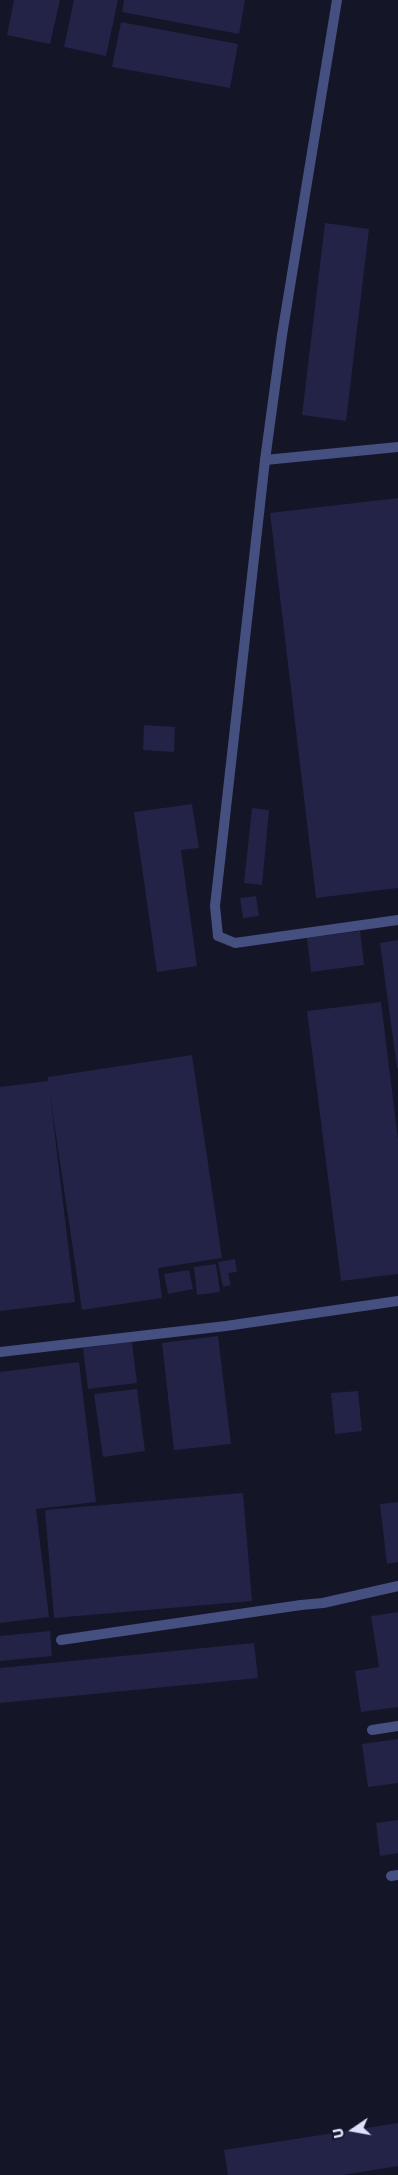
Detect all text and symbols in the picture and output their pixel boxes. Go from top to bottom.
north arrow [328,2105,378,2155]
text: U [328,2126,349,2140]

